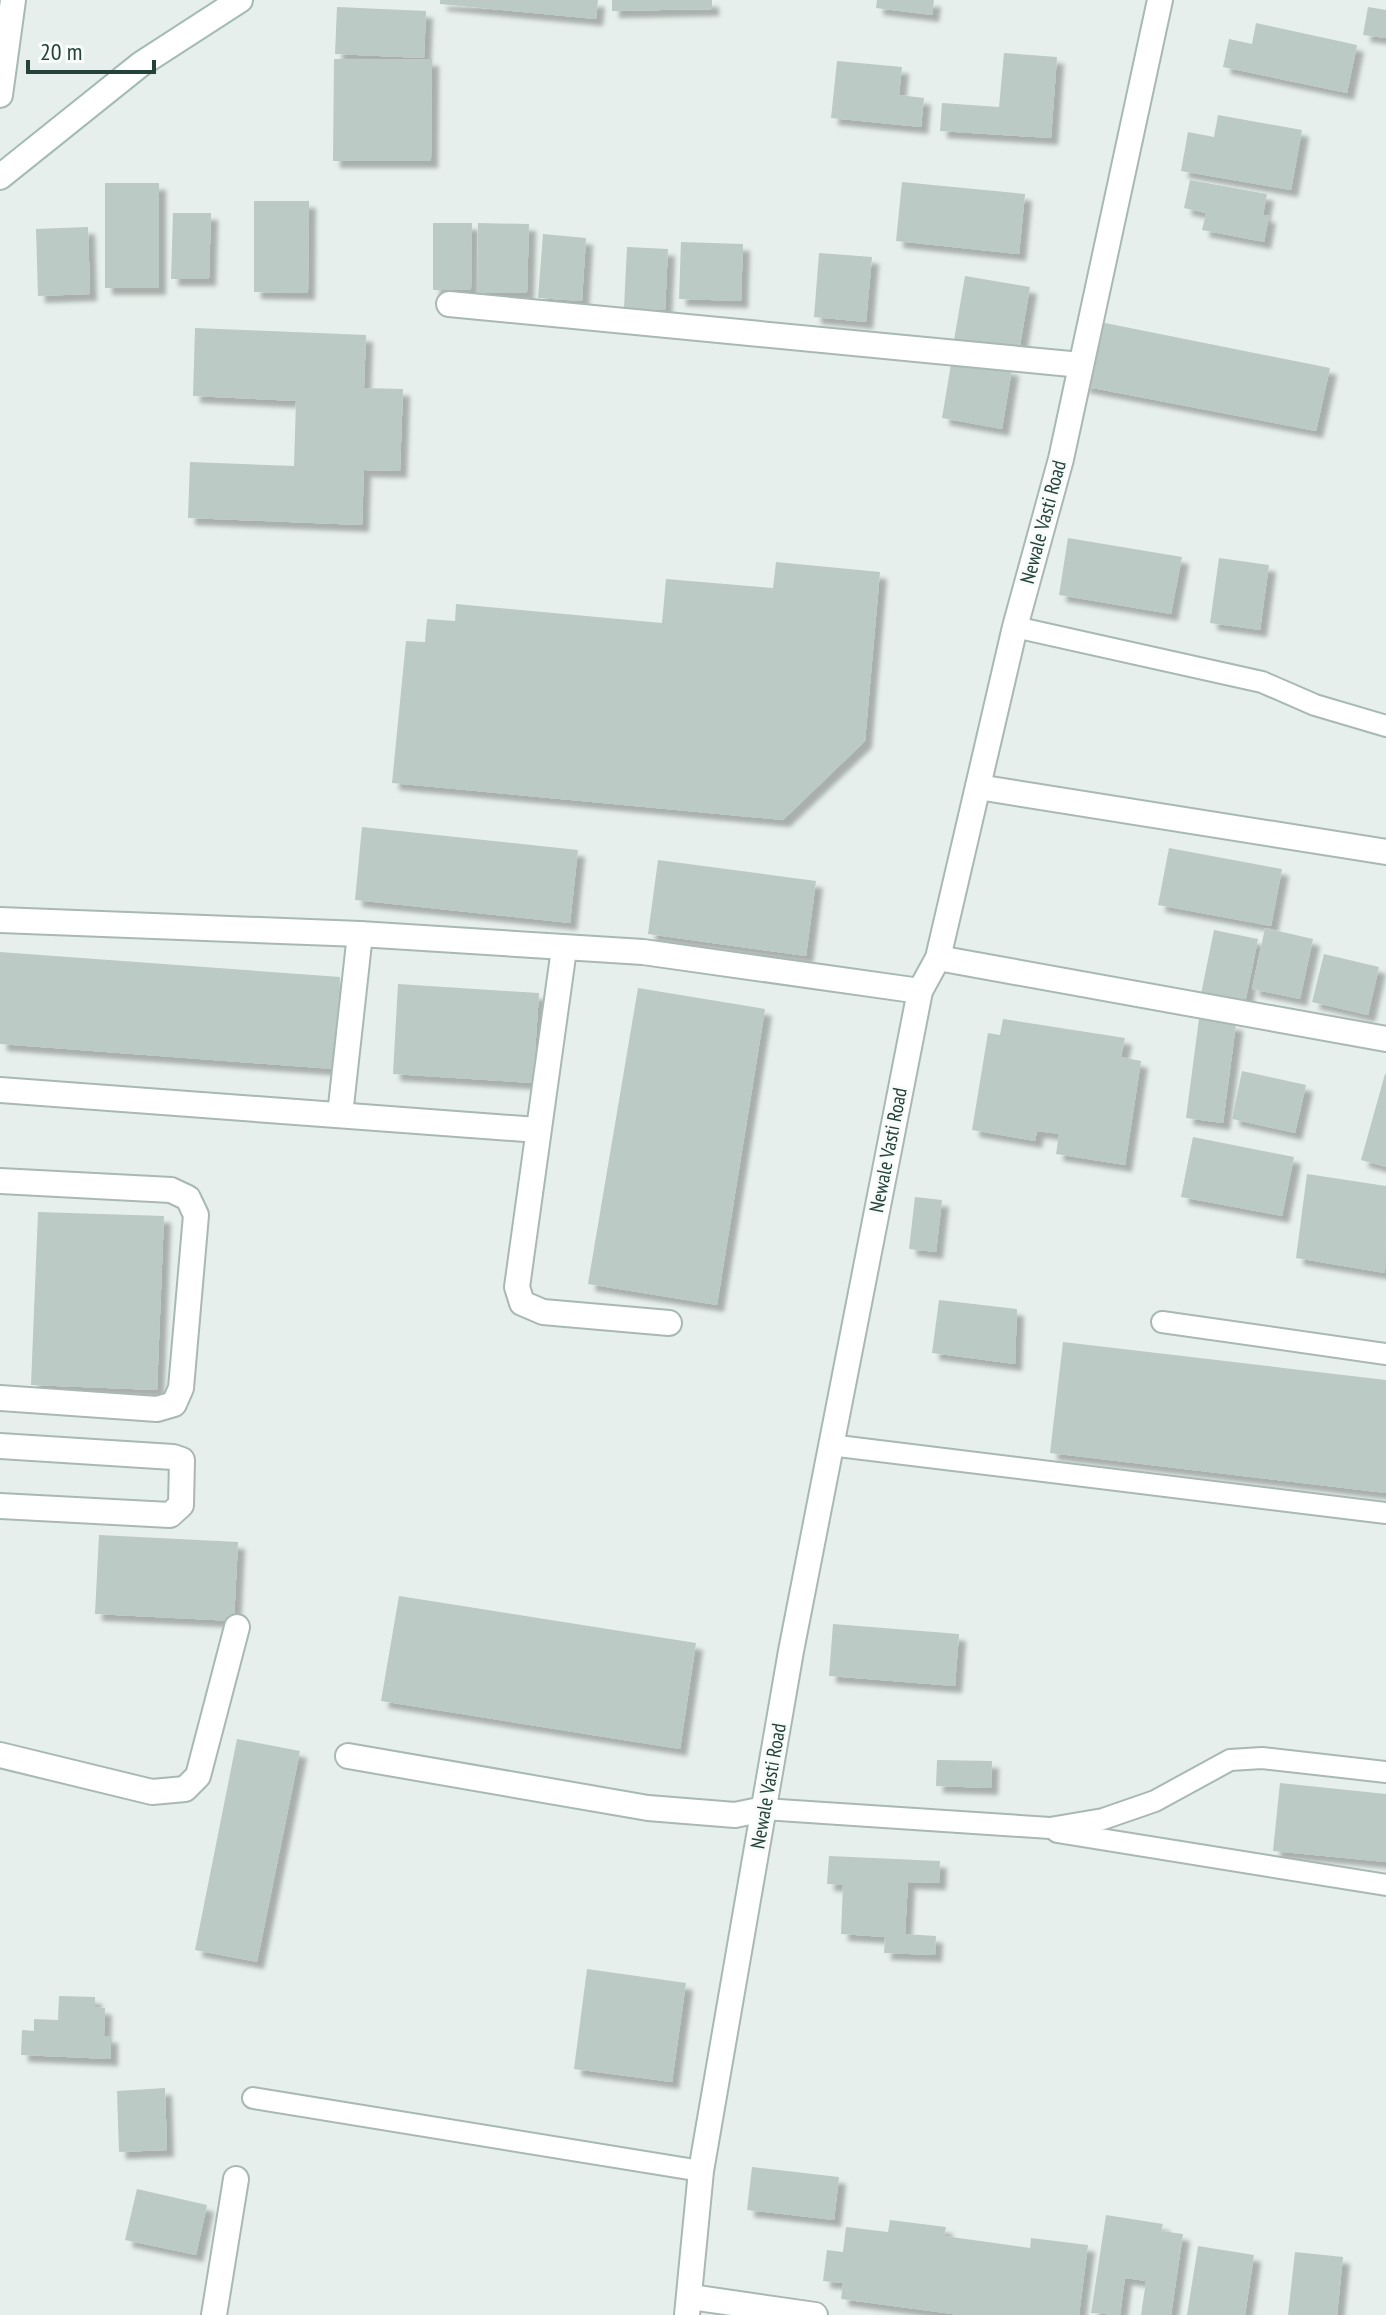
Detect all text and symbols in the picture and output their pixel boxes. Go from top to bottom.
scale bar [28,24,154,74]
text: 20 m [40,36,82,67]
street label: Newale Vasti Road [1014,457,1072,587]
street label: Newale Vasti Road [863,1085,913,1215]
street label: Newale Vasti Road [744,1721,792,1851]

